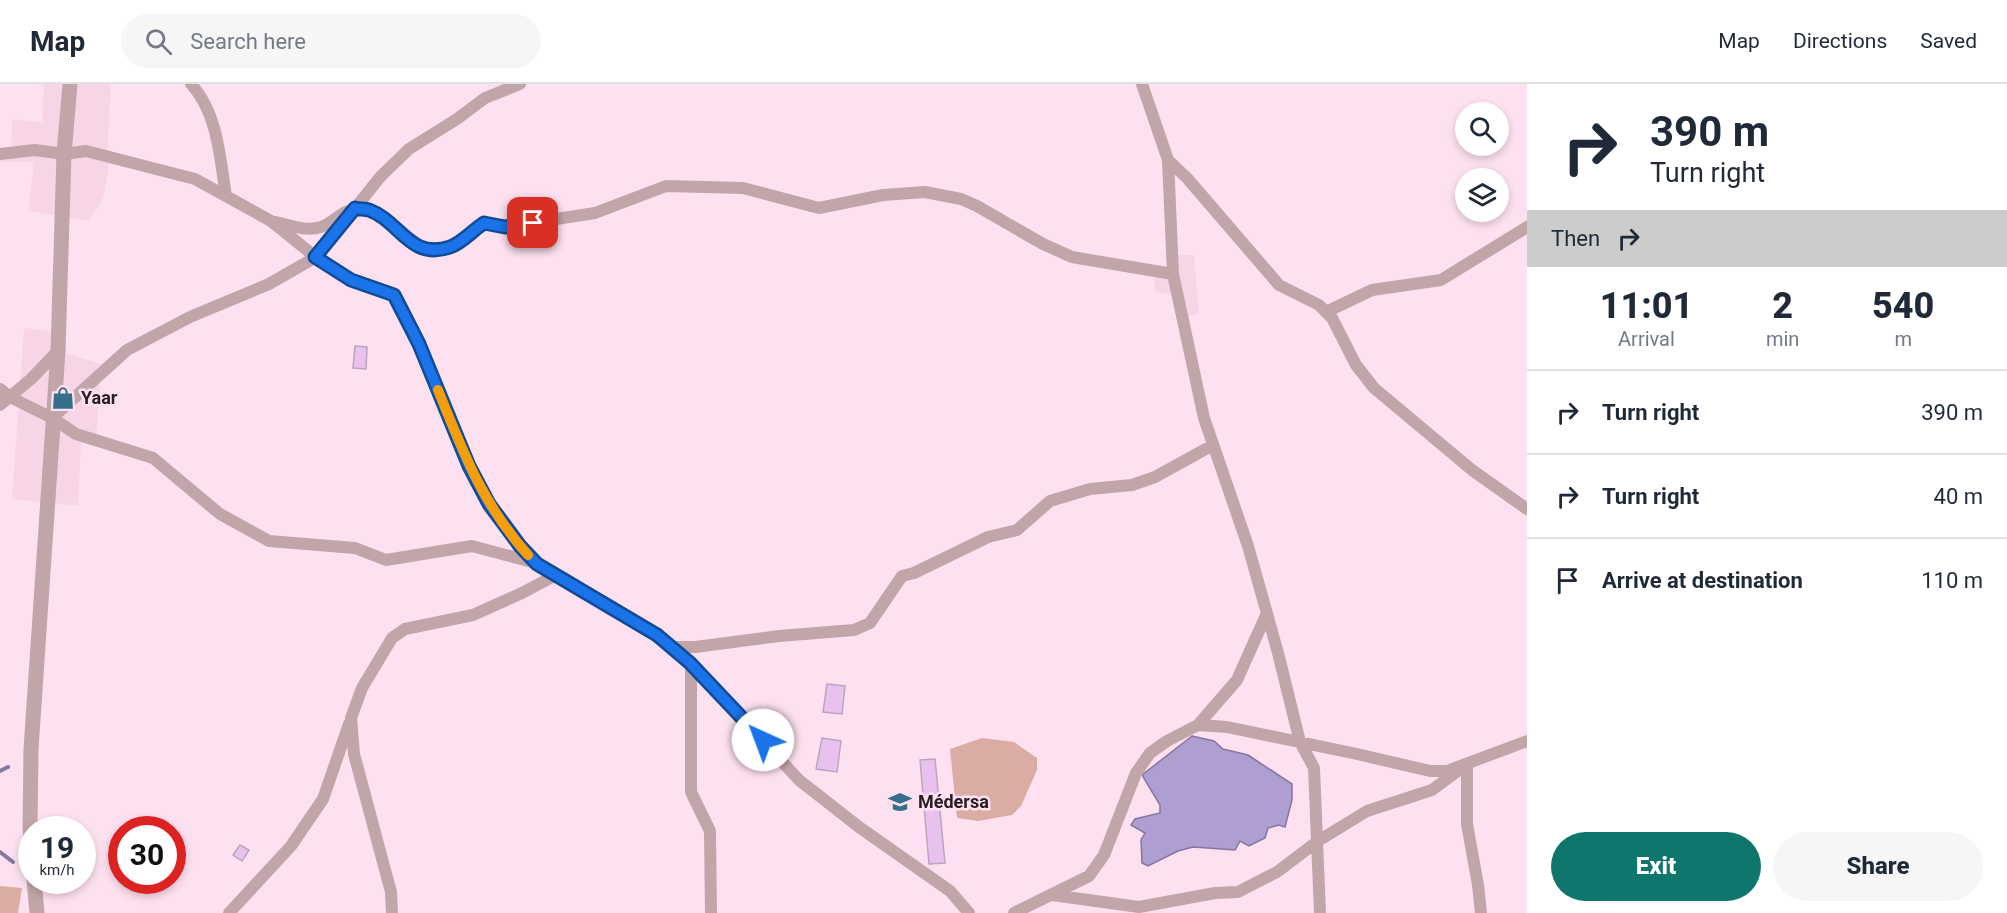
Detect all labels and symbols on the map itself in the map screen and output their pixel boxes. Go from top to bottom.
pin [507,197,558,248]
shop icon: Yaar [50,385,76,411]
place label: Yaar [81,387,118,408]
position arrow [731,708,795,772]
school or university icon: Médersa [887,789,913,815]
place label: Médersa [918,791,989,812]
speed limit sign: 30 [108,816,186,894]

